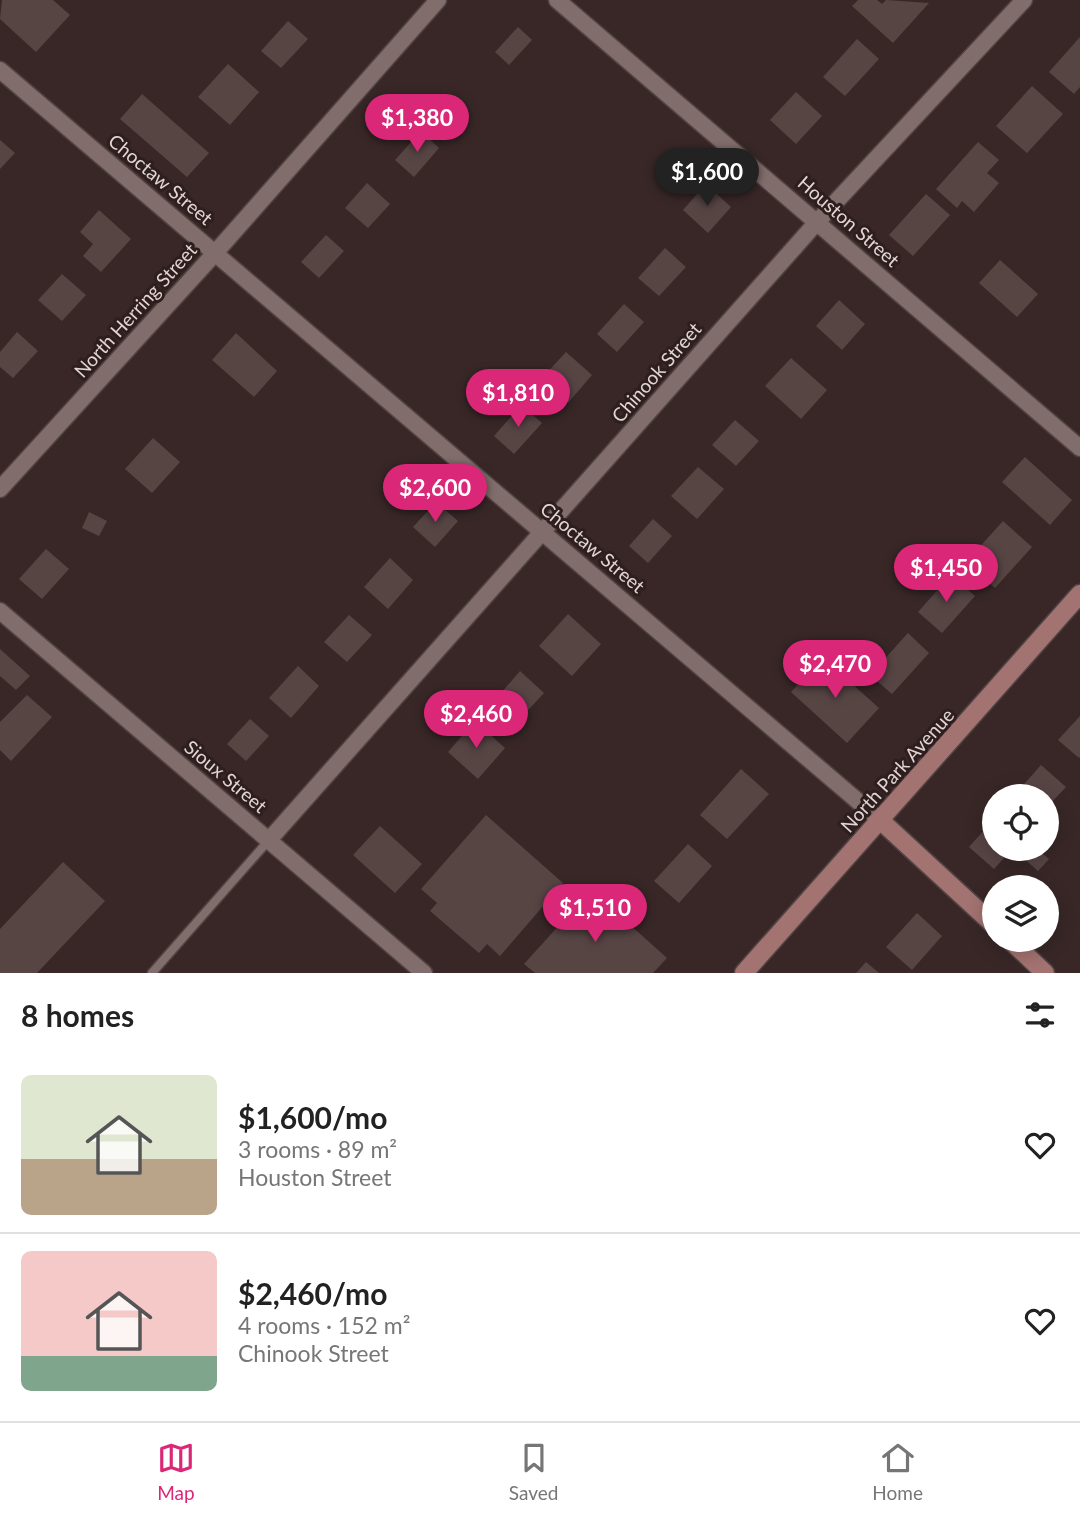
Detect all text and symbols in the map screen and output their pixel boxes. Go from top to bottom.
pin: $1,380 [360,94,474,154]
text: $1,380 [381,103,453,131]
street label: Choctaw Street [104,129,218,229]
pin: $1,600 [650,148,764,208]
text: $1,600 [671,157,743,185]
street label: Houston Street [794,171,905,271]
street label: North Herring Street [69,238,201,382]
street label: Chinook Street [606,317,706,427]
pin: $1,810 [461,370,575,429]
text: $1,810 [482,378,554,406]
pin: $2,600 [378,464,492,524]
text: $2,600 [399,473,471,501]
street label: Choctaw Street [536,497,650,597]
pin: $1,450 [889,544,1003,604]
text: $1,450 [910,553,982,581]
pin: $2,470 [778,640,892,700]
text: $2,470 [799,649,871,677]
pin: $2,460 [419,690,533,750]
text: $2,460 [440,699,512,727]
street label: North Park Avenue [835,703,959,837]
street label: Sioux Street [180,735,272,817]
map controls [982,784,1059,952]
button: locate [982,784,1059,861]
button: layers [982,875,1059,952]
pin: $1,510 [538,884,652,944]
text: $1,510 [559,893,631,921]
icon: filters [1021,996,1059,1034]
text: 8 homes [21,997,134,1033]
text: $1,600/mo [238,1099,387,1135]
icon: home [77,1103,161,1187]
icon: heart [1021,1126,1059,1164]
text: 3 rooms · 89 m² [238,1135,397,1163]
text: Houston Street [238,1163,392,1191]
text: $2,460/mo [238,1275,387,1311]
icon: home [77,1279,161,1363]
icon: heart [1021,1302,1059,1340]
text: 4 rooms · 152 m² [238,1311,410,1339]
text: Chinook Street [238,1339,389,1367]
tab: Map [157,1439,195,1504]
tab: Saved [509,1439,558,1504]
tab: Home [872,1439,923,1504]

